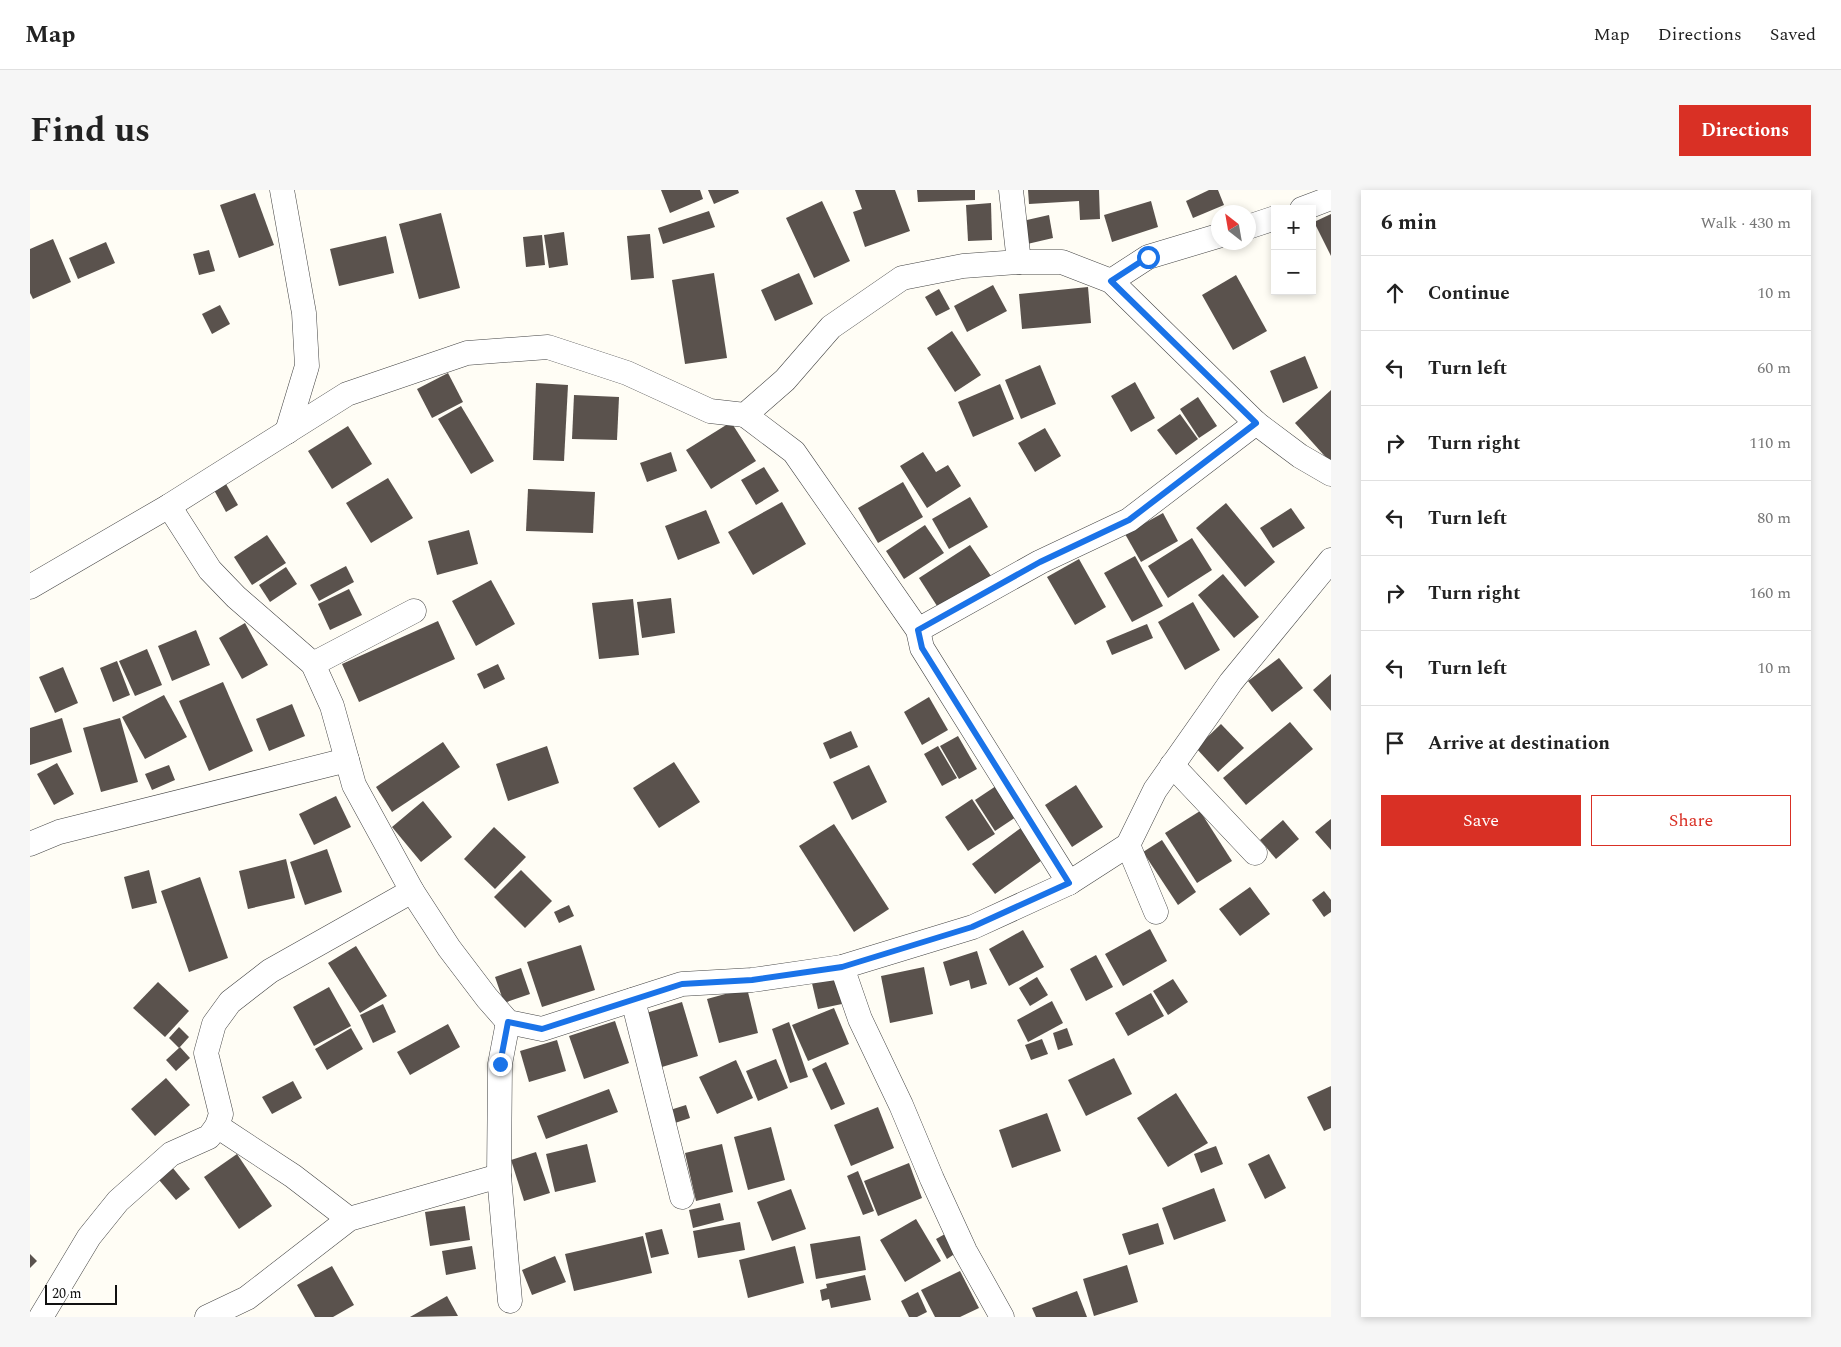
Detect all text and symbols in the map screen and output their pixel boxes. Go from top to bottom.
text: Map [25,17,75,53]
text: Map [1594,21,1630,48]
text: Directions [1658,21,1742,48]
text: Saved [1770,21,1816,48]
text: Find us [30,104,150,157]
button: Directions [1679,105,1811,156]
north arrow [1211,205,1256,250]
map controls [1271,205,1316,295]
button: + [1271,205,1316,250]
text: 6 min [1381,207,1437,239]
text: Walk · 430 m [1700,211,1791,235]
route start [1137,246,1160,269]
button: − [1271,250,1316,295]
icon: ahead [1381,279,1409,307]
text: Continue [1428,279,1510,308]
text: 10 m [1757,281,1791,305]
icon: left [1381,354,1409,382]
text: Turn left [1428,354,1507,383]
text: 60 m [1757,356,1791,380]
icon: right [1381,429,1409,457]
text: Turn right [1428,429,1521,458]
text: 110 m [1749,431,1791,455]
icon: left [1381,504,1409,532]
text: Turn left [1428,504,1507,533]
text: 80 m [1757,506,1791,530]
icon: right [1381,579,1409,607]
text: Turn right [1428,579,1521,608]
text: 160 m [1749,581,1791,605]
icon: left [1381,654,1409,682]
text: Turn left [1428,654,1507,683]
text: 10 m [1757,656,1791,680]
icon: arrive [1381,729,1409,757]
text: Arrive at destination [1428,729,1610,758]
button: Save [1381,795,1581,846]
button: Share [1591,795,1791,846]
route end [489,1053,512,1076]
scale bar [45,1282,118,1305]
text: 20 m [52,1283,82,1304]

